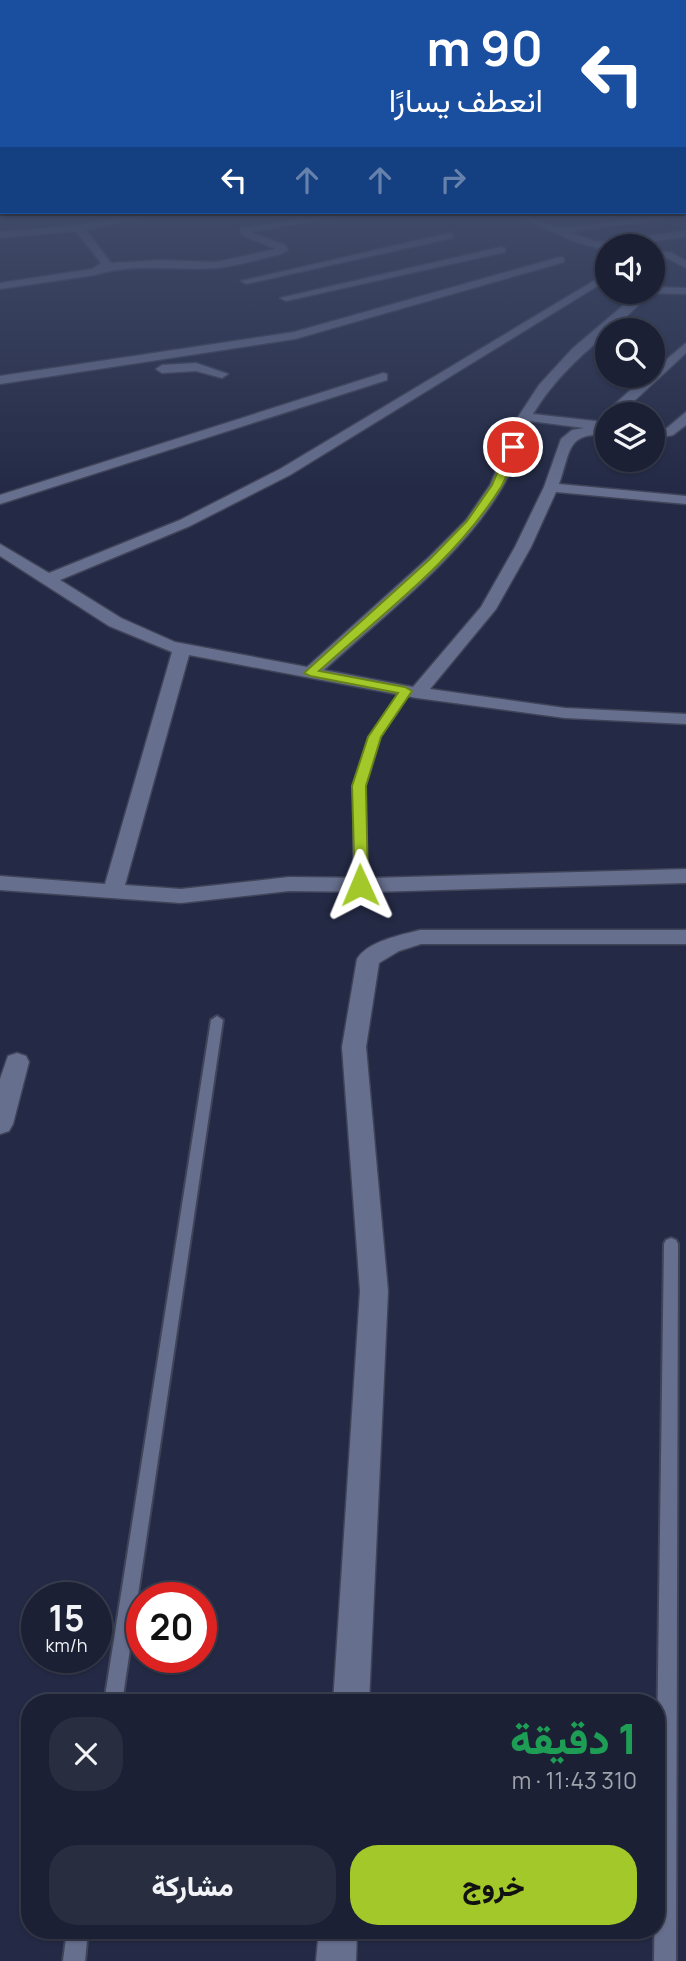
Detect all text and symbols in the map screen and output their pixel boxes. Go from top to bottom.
text: 90 m [426,14,543,81]
icon: left [567,28,658,119]
text: انعطف يسارًا [389,78,543,122]
icon: left [215,161,253,199]
icon: ahead [288,161,326,199]
icon: ahead [361,161,399,199]
icon: right [434,161,472,199]
map controls [595,234,665,472]
button: sound [595,234,665,304]
button: search [595,318,665,388]
button: layers [595,402,665,472]
pin [483,417,543,477]
icon: arrive [494,428,532,466]
position arrow [323,848,397,922]
speed limit sign: 20 [126,1582,217,1673]
text: 15 [49,1594,84,1642]
text: km/h [46,1633,87,1657]
text: 1 دقيقة [510,1709,637,1767]
button: close [49,1717,123,1791]
text: 310 m · 11:43 [512,1764,637,1796]
button: مشاركة [49,1845,336,1925]
button: خروج [350,1845,637,1925]

